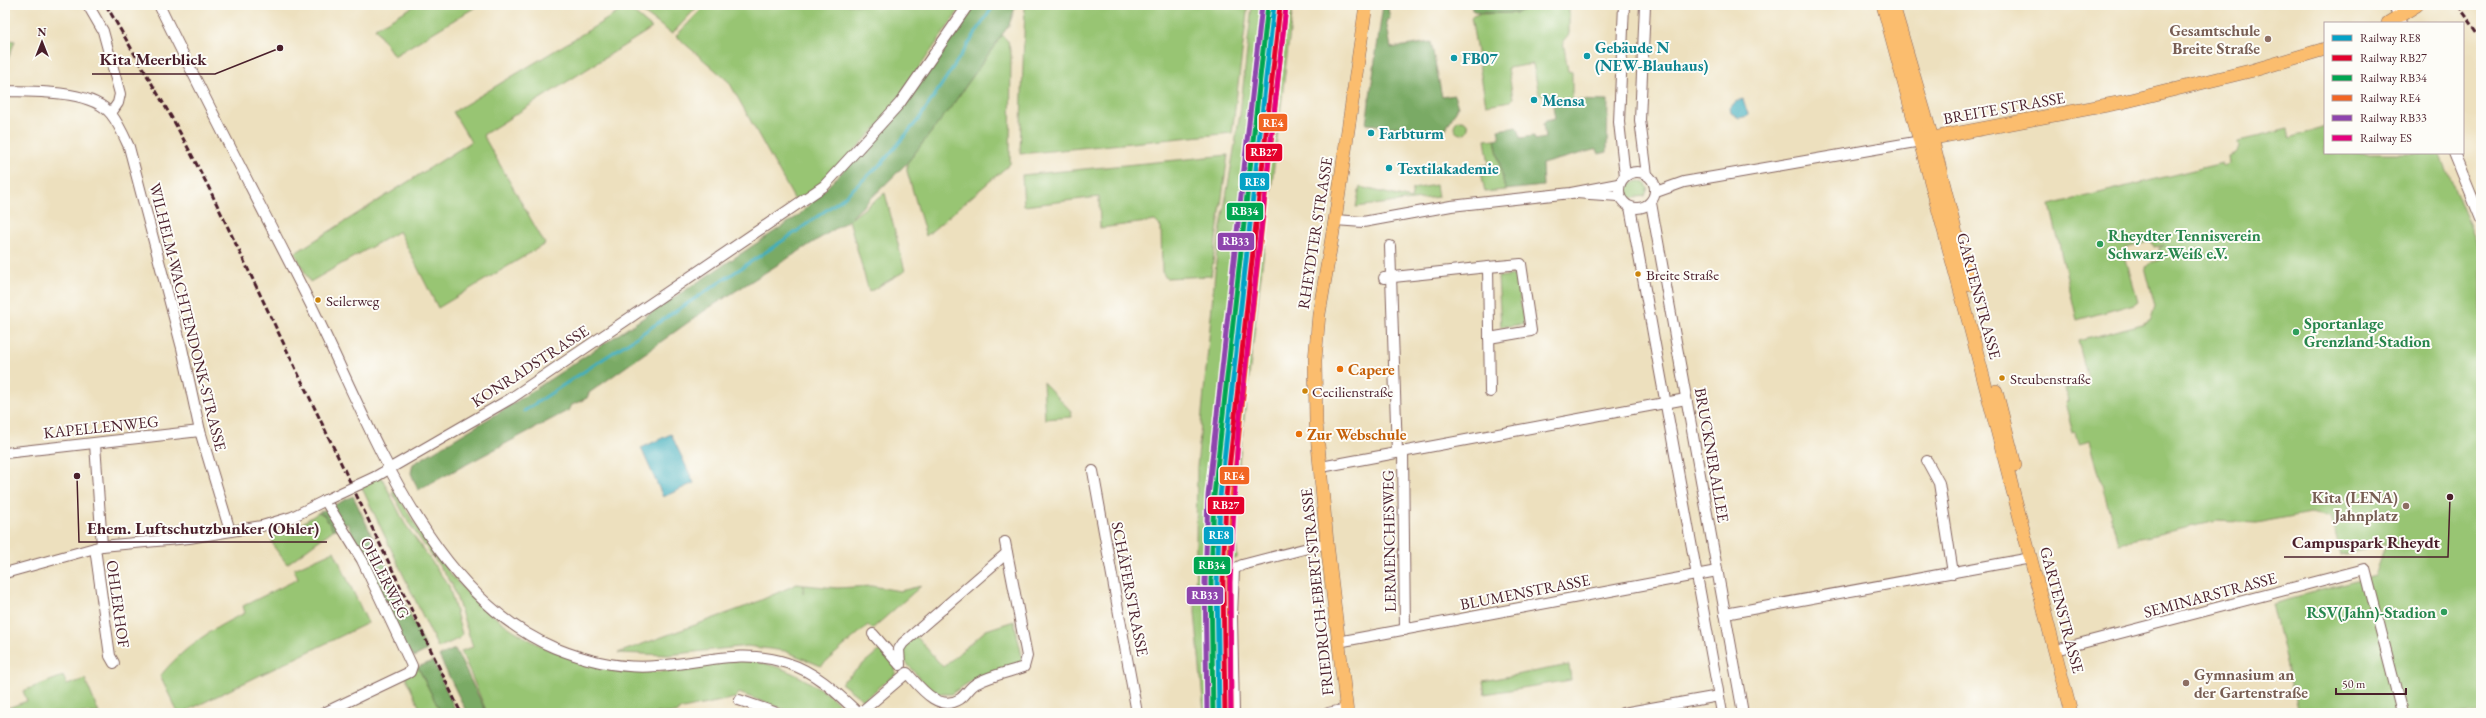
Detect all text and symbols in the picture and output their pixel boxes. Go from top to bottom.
place label: Gesamtschule Breite Straße [2169,20,2260,59]
north arrow [22,22,62,62]
legend [2324,22,2464,154]
text: N [38,25,47,39]
text: Railway RE8 [2360,30,2421,46]
marker: Gesamtschule Breite Straße [2263,34,2273,44]
place label: Gebäude N (NEW-Blauhaus) [1595,37,1708,76]
callout: Kita Meerblick [92,45,215,74]
text: Kita Meerblick [99,48,207,70]
place label: FB07 [1462,48,1498,69]
text: Railway RB27 [2360,50,2427,66]
marker: Gebäude N (NEW-Blauhaus) [1582,51,1592,61]
marker: FB07 [1449,53,1459,63]
text: Railway RB34 [2360,70,2427,86]
street label: BREITE STRASSE [1941,87,2067,129]
place label: Mensa [1542,90,1586,111]
text: Railway RE4 [2360,90,2421,106]
marker: Mensa [1529,95,1539,105]
text: Railway RB33 [2360,110,2427,126]
line badge: RE4 [1258,113,1288,132]
text: RE4 [1263,116,1283,130]
place label: Farbturm [1379,123,1444,144]
marker: Farbturm [1366,128,1376,138]
text: Railway ES [2360,130,2412,146]
line badge: RB27 [1245,143,1283,162]
text: RB27 [1251,145,1278,159]
street label: RHEYDTER STRASSE [1293,155,1337,311]
place label: Textilakademie [1397,158,1499,179]
marker: Textilakademie [1384,163,1394,173]
line badge: RE8 [1239,172,1270,191]
text: RE8 [1245,175,1265,189]
street label: WILHELM-WACHTENDONK-STRASSE [144,181,232,453]
line badge: RB34 [1226,202,1264,221]
text: RB34 [1232,204,1259,218]
place label: Rheydter Tennisverein Schwarz-Weiß e.V. [2108,225,2261,264]
street label: GARTENSTRASSE [1952,230,2006,362]
line badge: RB33 [1217,232,1255,251]
text: RB33 [1223,234,1250,248]
marker: Rheydter Tennisverein Schwarz-Weiß e.V. [2095,239,2105,249]
place label: Breite Straße [1646,265,1719,284]
marker: Breite Straße [1633,269,1643,279]
place label: Seilerweg [326,291,380,310]
marker: Seilerweg [313,295,323,305]
place label: Sportanlage Grenzland-Stadion [2304,313,2431,352]
street label: KONRADSTRASSE [467,320,593,412]
marker: Sportanlage Grenzland-Stadion [2291,327,2301,337]
place label: Capere [1348,359,1395,380]
marker: Capere [1335,364,1345,374]
place label: Steubenstraße [2010,369,2091,388]
marker: Steubenstraße [1997,373,2007,383]
place label: Cecilienstraße [1312,382,1393,401]
marker: Cecilienstraße [1300,386,1310,396]
street label: BRUCKNERALLEE [1690,386,1734,524]
street label: KAPELLENWEG [42,410,160,443]
place label: Zur Webschule [1307,424,1407,445]
marker: Zur Webschule [1294,429,1304,439]
line badge: RE4 [1219,466,1250,485]
text: RE4 [1224,469,1244,483]
street label: LERMENCHESWEG [1377,469,1401,612]
street label: FRIEDRICH-EBERT-STRASSE [1296,487,1338,697]
place label: Kita (LENA) Jahnplatz [2312,487,2398,526]
line badge: RB27 [1207,496,1245,515]
text: RB27 [1213,498,1240,512]
marker: Kita (LENA) Jahnplatz [2401,501,2411,511]
callout: Ehem. Luftschutzbunker (Ohler) [79,513,327,542]
text: Ehem. Luftschutzbunker (Ohler) [87,517,319,539]
street label: SCHÄFERSTRASSE [1107,520,1153,658]
line badge: RE8 [1203,526,1234,545]
text: RE8 [1209,528,1229,542]
callout: Campuspark Rheydt [2284,528,2448,557]
text: Campuspark Rheydt [2292,531,2441,553]
street label: OHLERWEG [356,534,415,622]
street label: GARTENSTRASSE [2035,544,2089,676]
line badge: RB34 [1193,556,1231,575]
text: RB34 [1199,558,1226,572]
street label: OHLERHOF [101,559,135,649]
street label: SEMINARSTRASSE [2141,567,2279,623]
street label: BLUMENSTRASSE [1458,569,1592,615]
line badge: RB33 [1186,586,1224,605]
text: RB33 [1192,588,1219,602]
place label: RSV(Jahn)-Stadion [2306,602,2436,623]
marker: RSV(Jahn)-Stadion [2439,607,2449,617]
place label: Gymnasium an der Gartenstraße [2194,664,2308,703]
scale bar [2336,670,2406,696]
text: 50 m [2342,676,2366,692]
marker: Gymnasium an der Gartenstraße [2181,678,2191,688]

